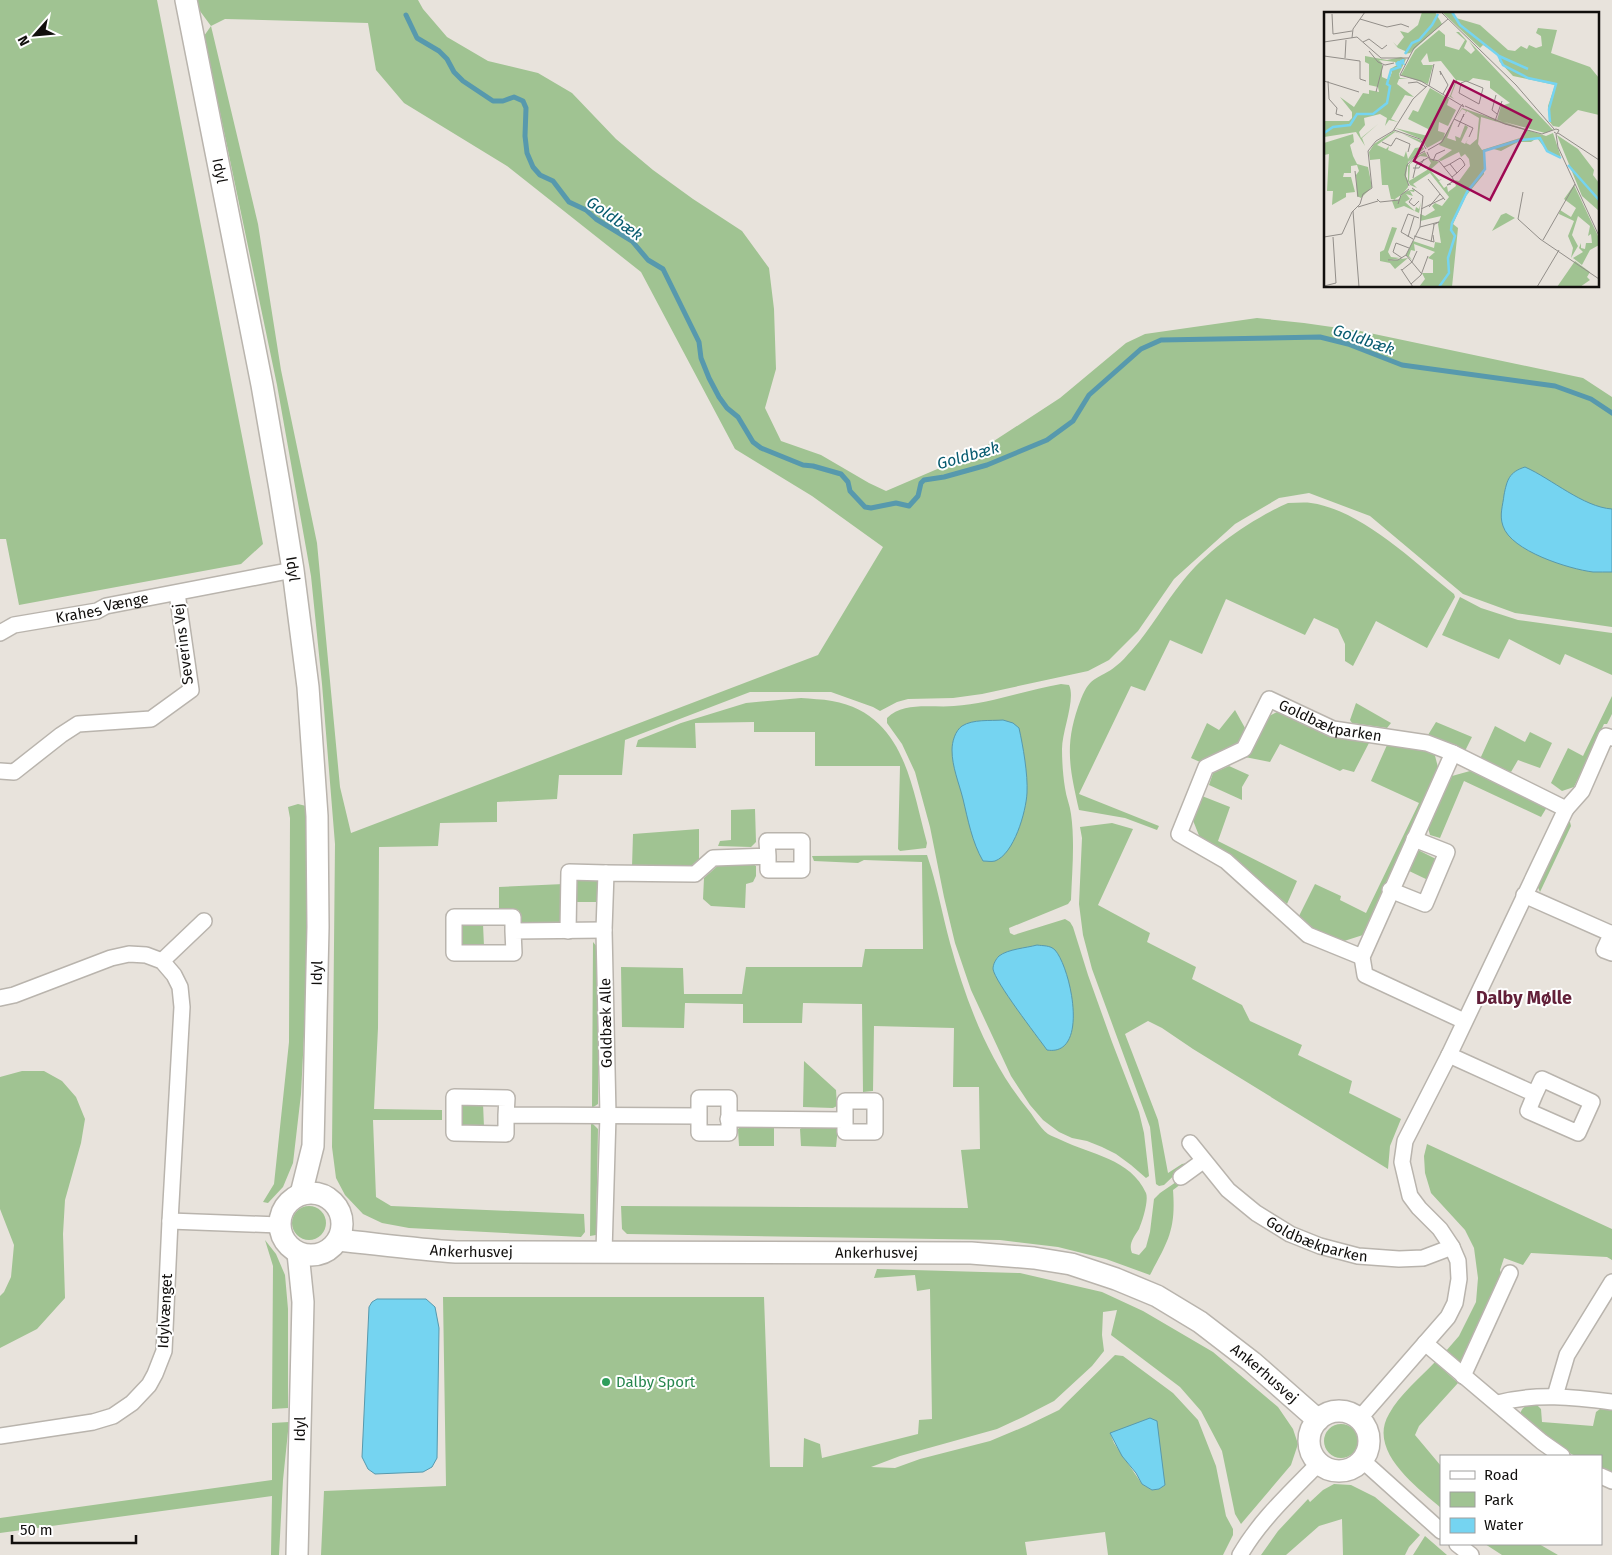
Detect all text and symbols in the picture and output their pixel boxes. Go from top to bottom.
north arrow [10,10,60,60]
inset map [1324,12,1600,288]
text: N [14,33,34,49]
street label: Idyl [208,157,231,185]
water label: Goldbæk [583,192,647,245]
water label: Goldbæk [1330,320,1397,359]
water label: Goldbæk [935,437,1002,473]
street label: Idyl [282,555,303,583]
street label: Krahes Vænge [54,589,150,627]
street label: Severins Vej [169,602,197,686]
street label: Goldbækparken [1276,696,1383,745]
street label: Idyl [308,960,326,986]
street label: Goldbæk Alle [596,978,616,1068]
district label: Dalby Mølle [1476,987,1572,1009]
street label: Goldbækparken [1263,1212,1368,1266]
street label: Ankerhusvej [429,1241,513,1261]
street label: Ankerhusvej [835,1244,918,1262]
street label: Idylvænget [154,1273,176,1349]
street label: Ankerhusvej [1227,1340,1302,1407]
place label: Dalby Sport [616,1373,696,1391]
marker: Dalby Sport [600,1376,612,1388]
street label: Idyl [291,1416,309,1442]
legend [1440,1455,1602,1545]
text: Road [1484,1466,1519,1484]
text: Park [1484,1491,1514,1509]
scale bar [12,1512,136,1544]
text: Water [1484,1516,1523,1534]
text: 50 m [20,1521,53,1539]

